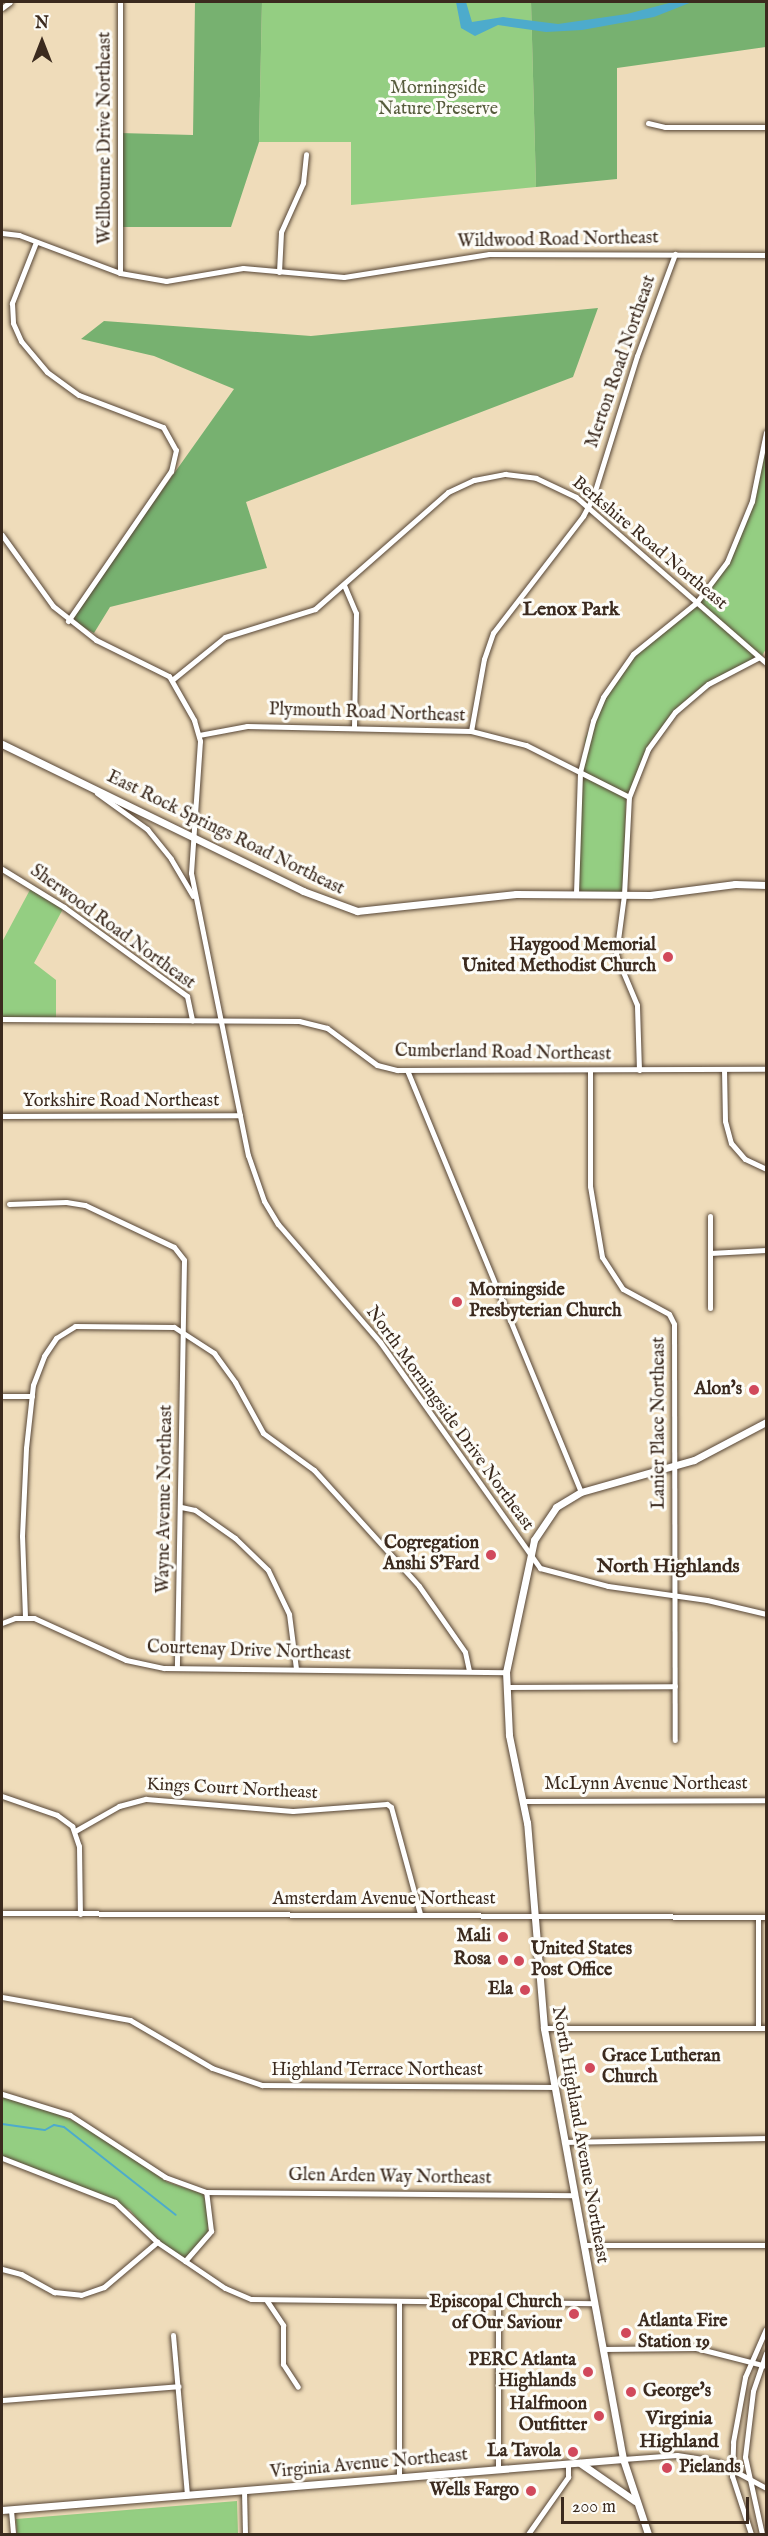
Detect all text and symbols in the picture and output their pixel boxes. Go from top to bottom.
north arrow [12,12,72,72]
text: N [35,14,49,34]
street label: Wellbourne Drive Northeast [95,32,117,244]
park label: Morningside Nature Preserve [378,79,498,122]
street label: Wildwood Road Northeast [457,228,659,254]
street label: Merton Road Northeast [582,273,662,451]
street label: Berkshire Road Northeast [567,473,731,615]
district label: Lenox Park [523,597,619,621]
street label: Plymouth Road Northeast [268,700,466,728]
street label: East Rock Springs Road Northeast [103,767,347,901]
street label: Sherwood Road Northeast [25,861,199,995]
place label: Haygood Memorial United Methodist Church [462,936,656,978]
marker: Haygood Memorial United Methodist Church [661,950,675,964]
street label: Cumberland Road Northeast [395,1041,611,1067]
street label: Yorkshire Road Northeast [23,1091,219,1113]
place label: Morningside Presbyterian Church [469,1281,622,1324]
marker: Morningside Presbyterian Church [450,1295,464,1309]
street label: North Morningside Drive Northeast [360,1303,538,1535]
street label: Lanier Place Northeast [649,1337,671,1509]
place label: Alon's [695,1379,742,1401]
marker: Alon's [747,1383,761,1397]
street label: Wayne Avenue Northeast [154,1404,178,1594]
place label: Cogregation Anshi S'Fard [383,1534,479,1576]
marker: Cogregation Anshi S'Fard [484,1548,498,1562]
district label: North Highlands [596,1554,740,1578]
street label: Courtenay Drive Northeast [147,1638,351,1666]
street label: McLynn Avenue Northeast [544,1774,748,1796]
street label: Kings Court Northeast [146,1775,318,1805]
street label: Amsterdam Avenue Northeast [272,1889,496,1911]
place label: Mali [457,1926,491,1948]
marker: Mali [496,1930,510,1944]
place label: United States Post Office [531,1940,632,1982]
place label: Rosa [454,1949,491,1971]
marker: Rosa [496,1953,510,1967]
marker: United States Post Office [512,1954,526,1968]
place label: Ela [488,1979,513,2001]
marker: Ela [518,1983,532,1997]
street label: North Highland Avenue Northeast [546,2005,612,2265]
place label: Grace Lutheran Church [602,2047,721,2090]
street label: Highland Terrace Northeast [271,2060,483,2082]
marker: Grace Lutheran Church [583,2061,597,2075]
street label: Glen Arden Way Northeast [288,2165,492,2191]
place label: Episcopal Church of Our Saviour [429,2293,562,2336]
marker: Episcopal Church of Our Saviour [567,2307,581,2321]
place label: Atlanta Fire Station 19 [638,2312,728,2354]
marker: Atlanta Fire Station 19 [619,2326,633,2340]
place label: PERC Atlanta Highlands [468,2351,576,2394]
marker: PERC Atlanta Highlands [581,2365,595,2379]
place label: George's [643,2381,711,2403]
marker: George's [624,2385,638,2399]
place label: Halfmoon Outfitter [510,2395,587,2438]
district label: Virginia Highland [639,2407,719,2454]
marker: Halfmoon Outfitter [592,2409,606,2423]
place label: La Tavola [487,2441,561,2463]
marker: La Tavola [566,2445,580,2459]
street label: Virginia Avenue Northeast [269,2446,469,2484]
place label: Pielands [679,2457,741,2479]
marker: Pielands [660,2461,674,2475]
place label: Wells Fargo [429,2480,519,2502]
marker: Wells Fargo [524,2484,538,2498]
scale bar [564,2485,752,2523]
text: 200 m [572,2496,616,2519]

